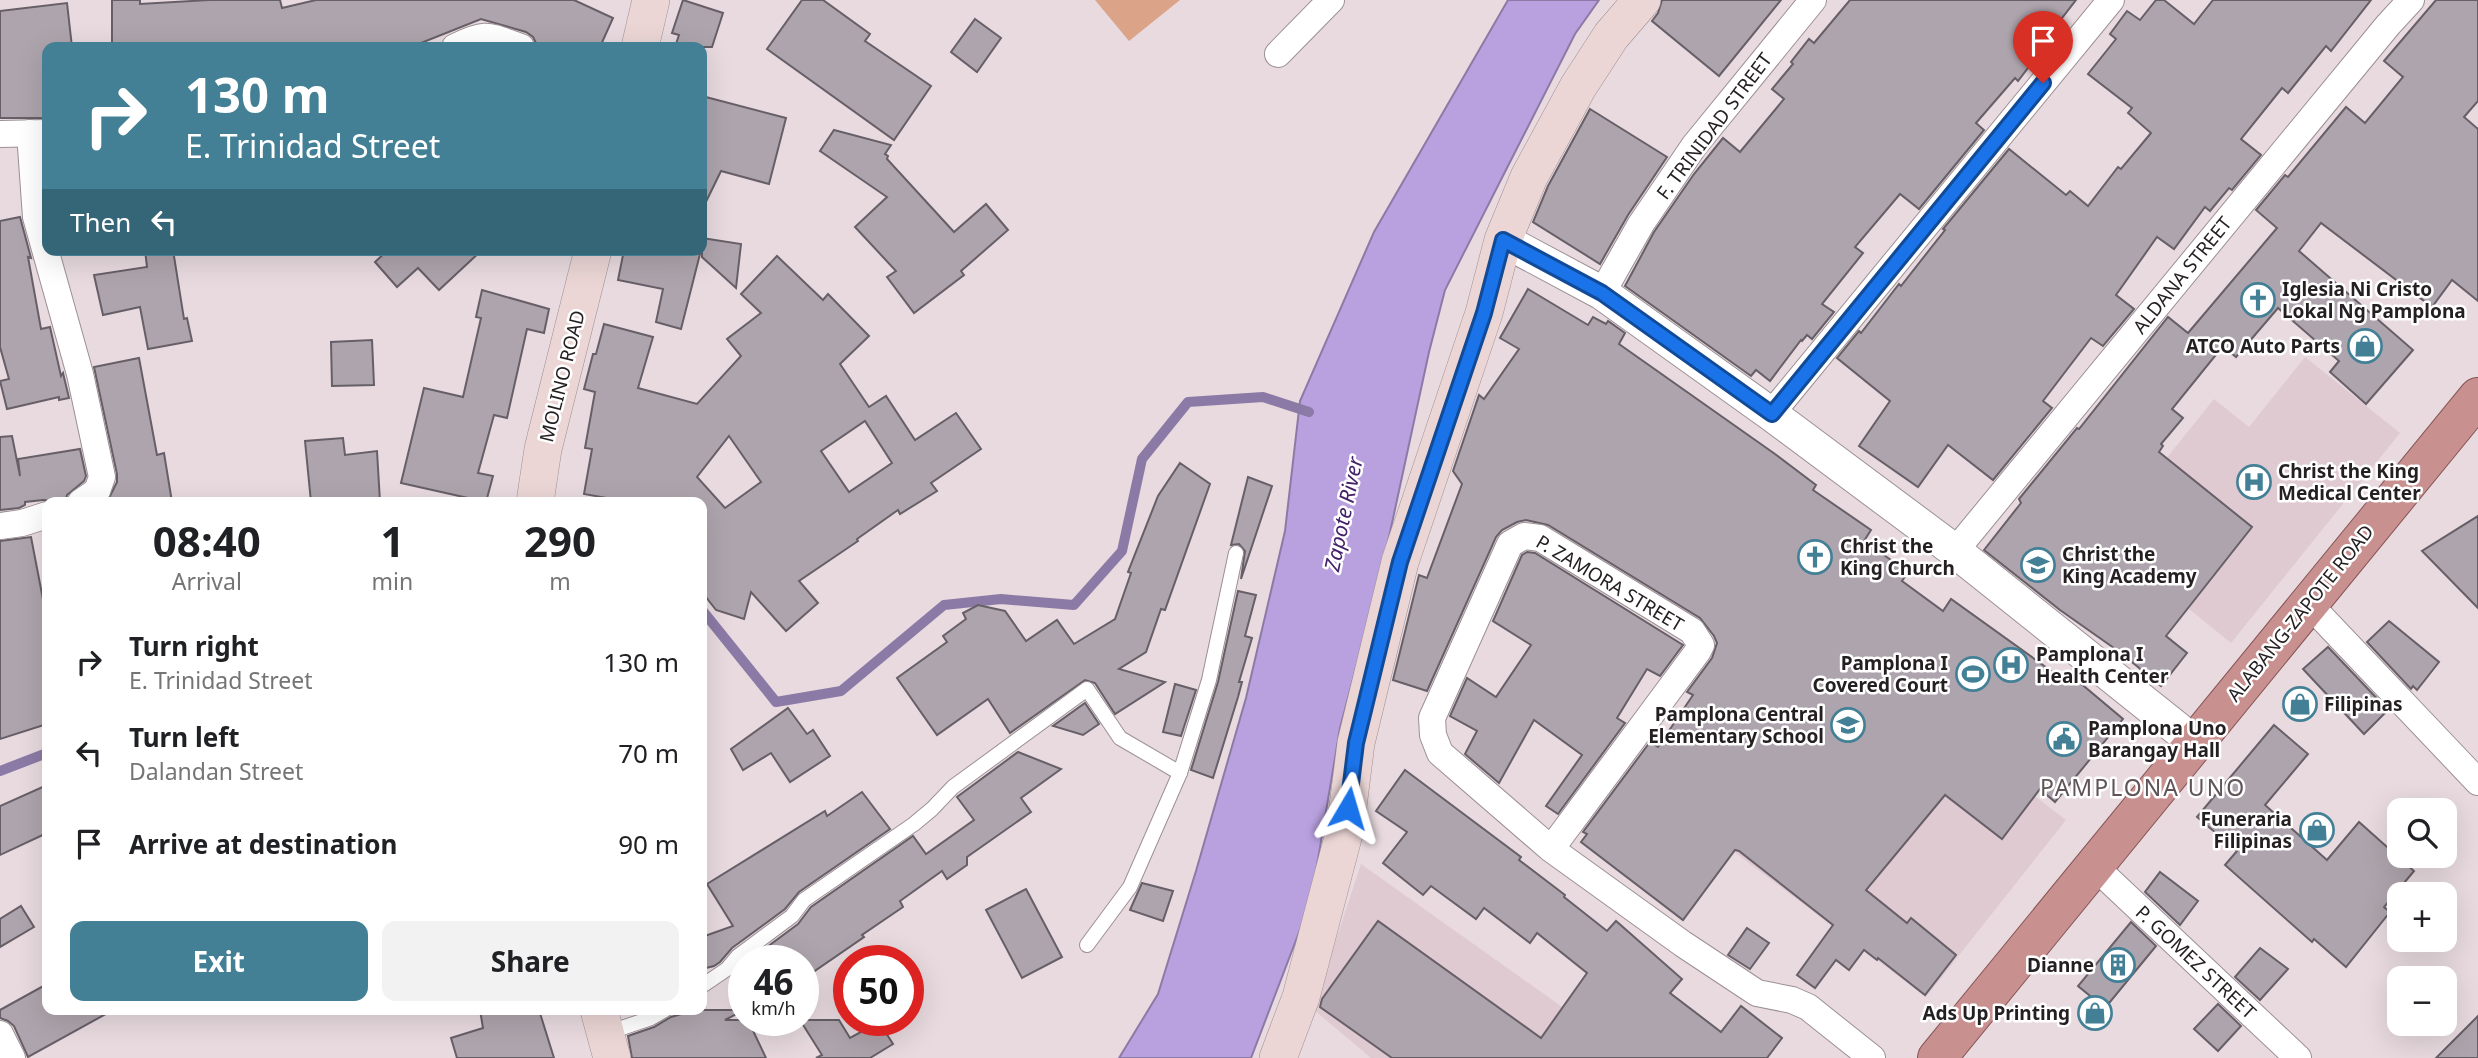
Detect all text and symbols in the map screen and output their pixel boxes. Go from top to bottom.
pin [2013,11,2073,83]
icon: arrive [2024,22,2062,60]
street label: F. TRINIDAD STREET [1650,47,1778,205]
text: 130 m [185,61,330,127]
icon: right [70,70,161,161]
text: E. Trinidad Street [185,124,440,167]
icon: left [145,203,183,241]
text: Then [70,204,131,240]
street label: ALDANA STREET [2127,211,2238,339]
place label: Iglesia Ni Cristo Lokal Ng Pamplona [2282,276,2466,324]
church icon: Iglesia Ni Cristo Lokal Ng Pamplona [2239,281,2277,319]
street label: MOLINO ROAD [533,307,591,445]
shop icon: ATCO Auto Parts [2346,327,2384,365]
place label: ATCO Auto Parts [2186,333,2340,359]
water label: Zapote River [1317,453,1369,575]
place label: Christ the King Medical Center [2278,458,2421,506]
hospital icon: Christ the King Medical Center [2235,463,2273,501]
text: 08:40 [153,512,261,569]
text: 1 [380,512,404,569]
text: 290 [524,512,596,569]
street label: ALABANG-ZAPOTE ROAD [2221,519,2379,707]
street label: P. ZAMORA STREET [1531,529,1689,638]
place label: Christ the King Church [1840,533,1955,581]
church icon: Christ the King Church [1796,538,1834,576]
place label: Christ the King Academy [2062,541,2197,589]
school or university icon: Christ the King Academy [2019,546,2057,584]
text: Arrival [172,565,242,597]
text: min [372,565,413,597]
text: m [549,565,571,597]
text: Turn right [129,628,259,664]
place label: Pamplona I Health Center [2036,641,2169,689]
icon: right [70,643,108,681]
text: 130 m [603,644,679,680]
hospital icon: Pamplona I Health Center [1992,646,2030,684]
place label: Pamplona I Covered Court [1813,650,1948,698]
sports icon: Pamplona I Covered Court [1954,655,1992,693]
text: E. Trinidad Street [129,664,313,696]
shop icon: Filipinas [2281,685,2319,723]
place label: Filipinas [2324,691,2402,717]
place label: Pamplona Central Elementary School [1648,701,1824,749]
school or university icon: Pamplona Central Elementary School [1829,706,1867,744]
place label: Pamplona Uno Barangay Hall [2088,715,2227,763]
text: Turn left [129,719,240,755]
public building icon: Pamplona Uno Barangay Hall [2045,720,2083,758]
icon: left [70,734,108,772]
text: 70 m [618,735,679,771]
text: Dalandan Street [129,755,303,787]
position arrow [1311,771,1385,845]
district label: PAMPLONA UNO [2040,771,2246,803]
map controls [2387,798,2457,1036]
button: search [2387,798,2457,868]
place label: Funeraria Filipinas [2200,806,2292,854]
shop icon: Funeraria Filipinas [2298,811,2336,849]
icon: arrive [70,825,108,863]
text: Arrive at destination [129,826,398,862]
text: 90 m [618,826,679,862]
button: + [2387,882,2457,952]
street label: P. GOMEZ STREET [2130,899,2262,1025]
button: Exit [70,921,368,1001]
button: Share [382,921,679,1001]
speed limit sign: 50 [833,945,924,1036]
building icon: Dianne [2099,946,2137,984]
place label: Dianne [2027,952,2094,978]
text: 46 [753,958,794,1005]
button: − [2387,966,2457,1036]
shop icon: Ads Up Printing [2076,994,2114,1032]
text: km/h [751,996,796,1020]
place label: Ads Up Printing [1922,1000,2070,1026]

